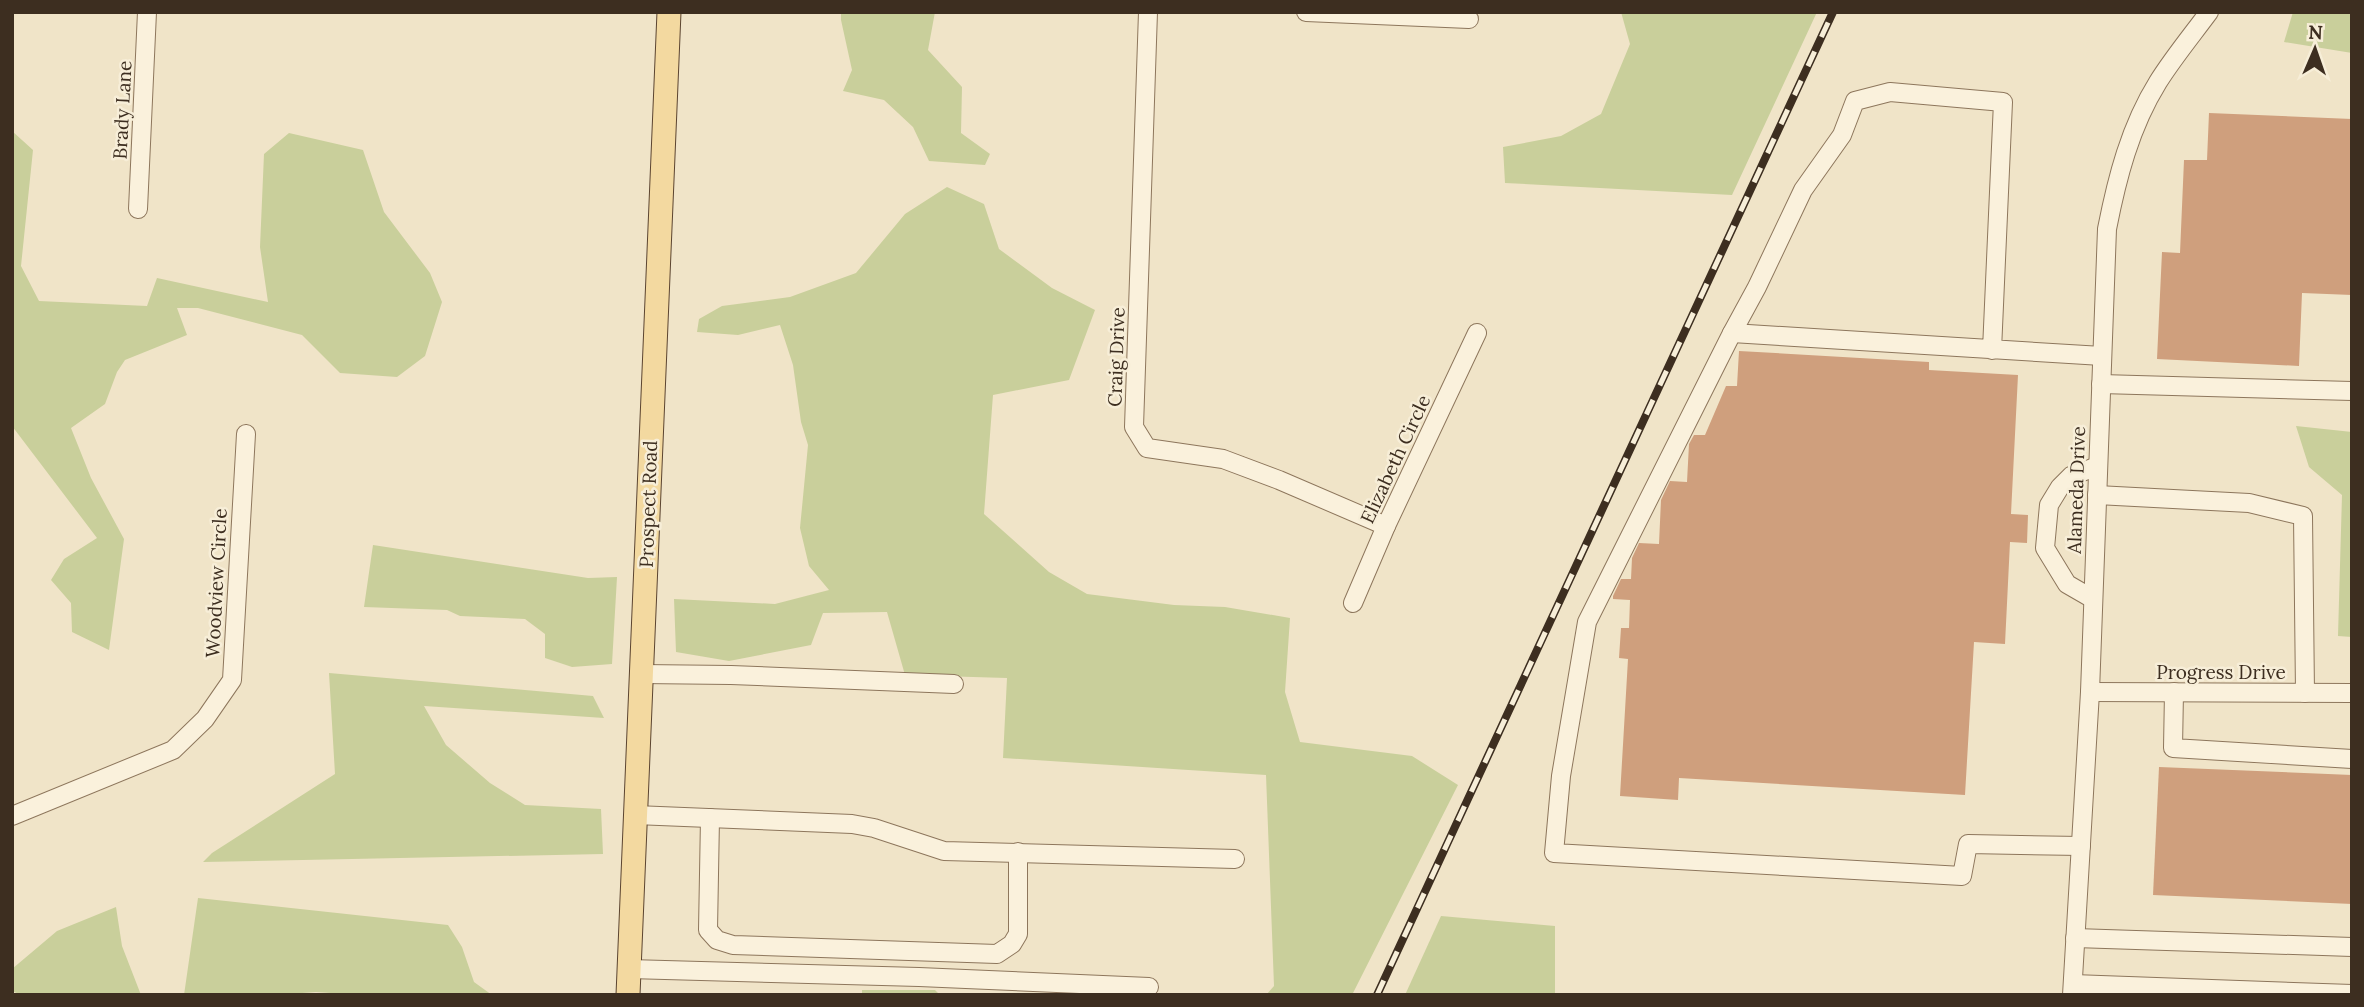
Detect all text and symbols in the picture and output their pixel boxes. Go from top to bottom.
north arrow [2280,14,2350,84]
text: N [2308,20,2324,44]
street label: Brady Lane [107,60,137,160]
street label: Craig Drive [1102,307,1130,407]
street label: Elizabeth Circle [1355,391,1435,527]
street label: Alameda Drive [2062,426,2090,555]
street label: Prospect Road [634,440,662,568]
street label: Woodview Circle [200,508,232,658]
street label: Progress Drive [2156,660,2286,684]

